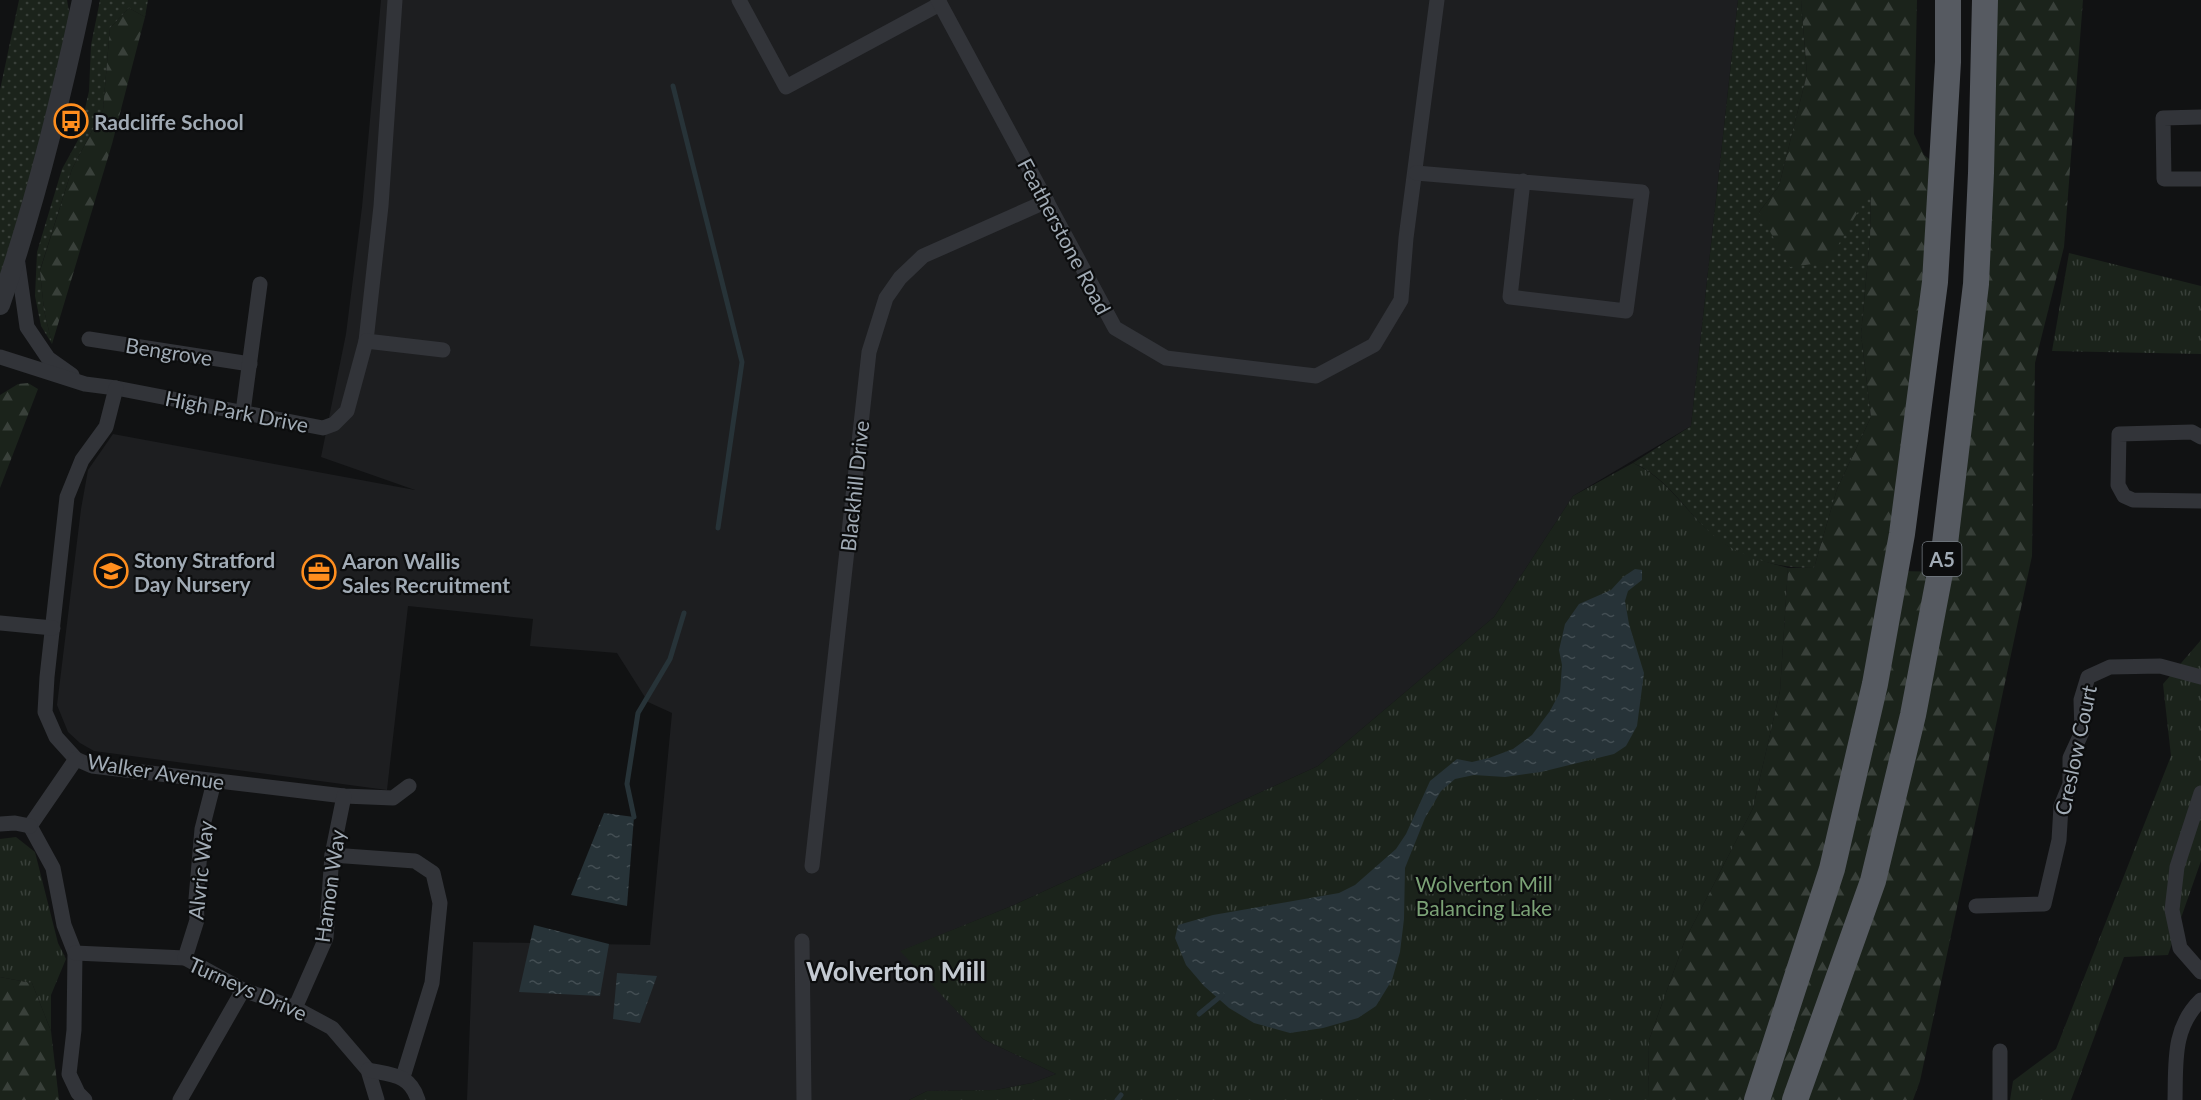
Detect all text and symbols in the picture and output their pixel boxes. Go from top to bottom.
bus stop icon: Radcliffe School [53,103,89,139]
place label: Radcliffe School [94,109,244,134]
street label: Featherstone Road [1013,154,1117,318]
street label: Bengrove [124,332,214,370]
street label: High Park Drive [163,385,311,437]
street label: Blackhill Drive [835,419,873,553]
road number: A5 [1922,542,1962,576]
place label: Stony Stratford Day Nursery [134,547,275,596]
place label: Aaron Wallis Sales Recruitment [341,548,510,597]
school or university icon: Stony Stratford Day Nursery [93,553,129,589]
office icon: Aaron Wallis Sales Recruitment [301,554,337,590]
street label: Creslow Court [2049,682,2101,817]
street label: Walker Avenue [86,748,226,794]
street label: Alvric Way [182,819,218,921]
street label: Hamon Way [309,828,349,944]
park label: Wolverton Mill Balancing Lake [1415,871,1553,920]
street label: Turneys Drive [185,951,311,1025]
district label: Wolverton Mill [806,954,986,987]

